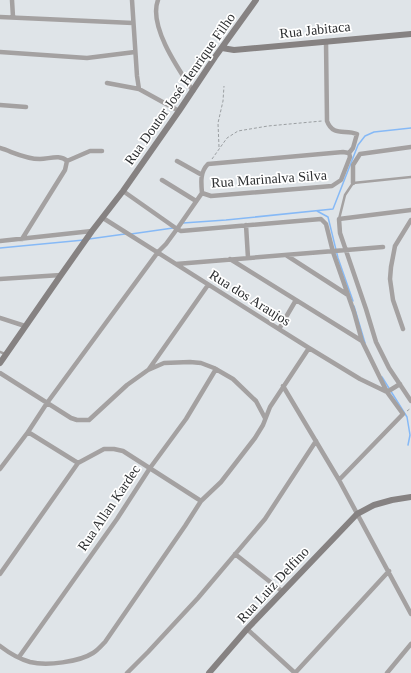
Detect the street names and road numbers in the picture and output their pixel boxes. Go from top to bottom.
street label: Rua Doutor José Henrique Filho [122,10,238,168]
street label: Rua Jabitaca [279,19,352,41]
street label: Rua Marinalva Silva [211,167,328,191]
street label: Rua dos Araujos [207,267,293,329]
street label: Rua Allan Kardec [75,462,143,554]
street label: Rua Luiz Delfino [234,544,312,626]

